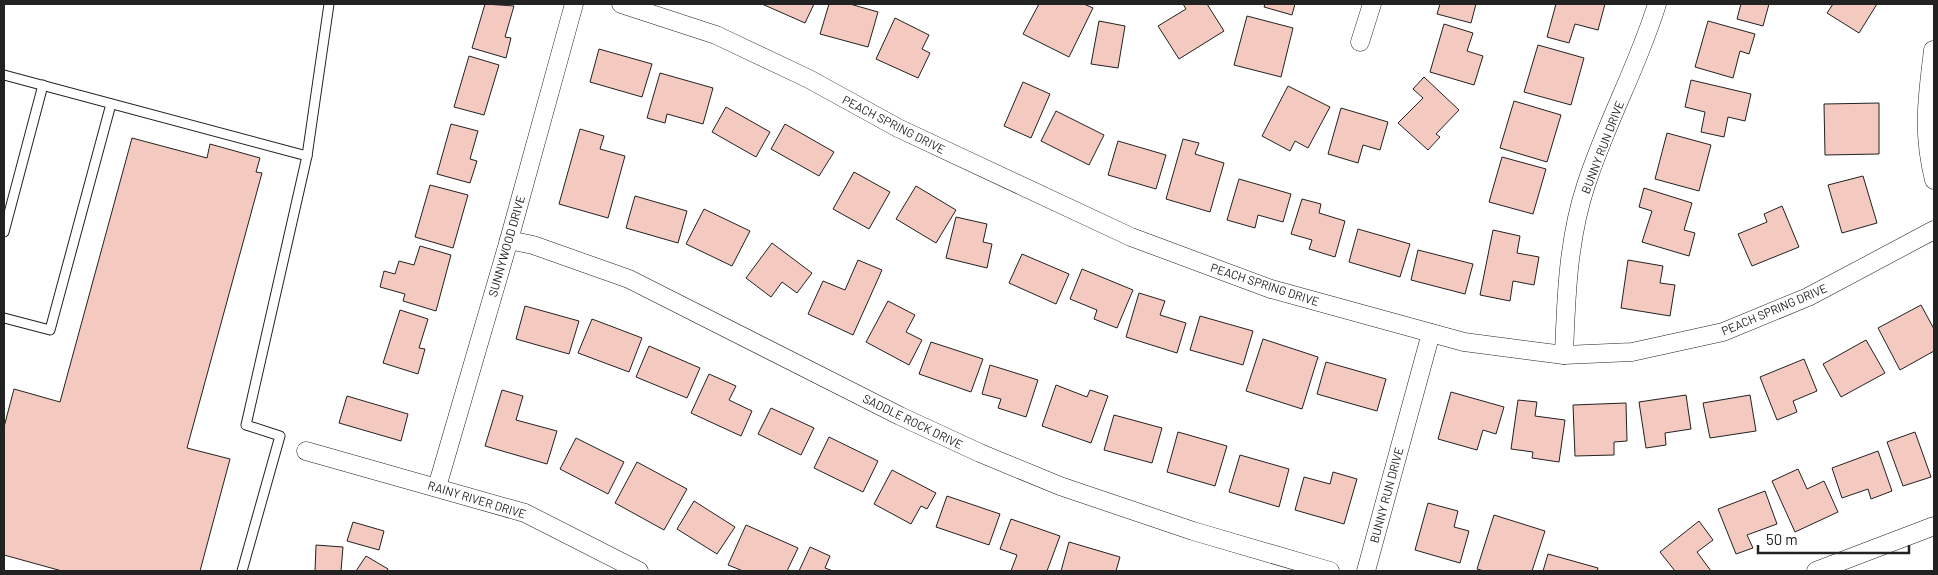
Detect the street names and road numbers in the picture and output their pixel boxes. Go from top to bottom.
street label: PEACH SPRING DRIVE [840,92,948,156]
street label: BUNNY RUN DRIVE [1578,99,1626,195]
street label: SUNNYWOOD DRIVE [485,194,527,298]
street label: PEACH SPRING DRIVE [1209,260,1321,308]
street label: PEACH SPRING DRIVE [1719,280,1829,338]
street label: SADDLE ROCK DRIVE [861,391,965,451]
street label: BUNNY RUN DRIVE [1367,446,1405,544]
street label: RAINY RIVER DRIVE [426,477,528,521]

